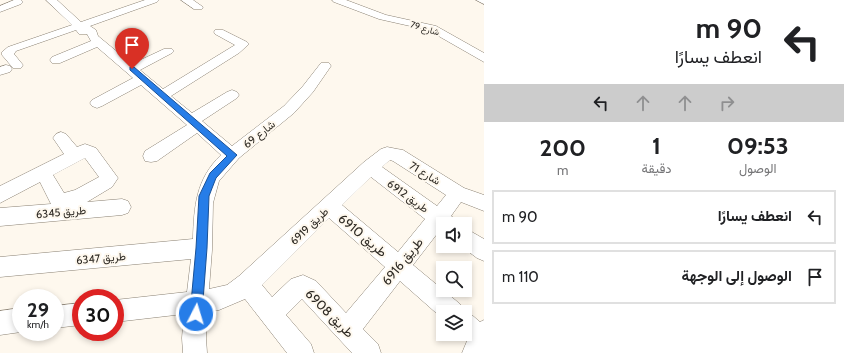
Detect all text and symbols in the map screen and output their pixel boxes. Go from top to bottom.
text: 90 m [696,11,762,45]
icon: left [776,16,828,68]
street label: شارع 79 [409,18,441,39]
pin [115,28,149,69]
icon: arrive [121,34,143,56]
text: انعطف يسارًا [675,46,762,68]
icon: left [590,92,612,114]
icon: ahead [632,92,654,114]
icon: ahead [674,92,696,114]
icon: right [716,92,738,114]
street label: شارع 69 [240,117,279,152]
text: 1 [652,131,661,160]
text: 09:53 [727,131,789,160]
text: 200 [539,133,586,162]
street label: شارع 71 [406,158,443,189]
text: دقيقة [641,160,672,176]
text: الوصول [739,160,777,176]
text: m [557,162,568,178]
street label: طريق 6912 [385,176,431,216]
street label: طريق 6345 [35,203,87,221]
street label: طريق 6919 [287,204,331,248]
icon: left [804,206,826,228]
text: انعطف يسارًا [718,207,792,225]
text: 90 m [502,208,538,226]
street label: طريق 6910 [335,210,391,261]
map controls [436,217,472,341]
button: sound [436,217,472,253]
street label: طريق 6916 [378,234,427,289]
street label: طريق 6347 [76,249,126,267]
button: search [436,261,472,297]
icon: arrive [804,266,826,288]
text: الوصول إلى الوجهة [682,267,792,285]
text: 110 m [502,268,539,286]
street label: طريق 6908 [302,285,358,341]
speed limit sign: 30 [72,289,124,341]
position arrow [175,293,217,335]
text: 29 [27,298,49,322]
button: layers [436,305,472,341]
text: km/h [27,318,49,331]

